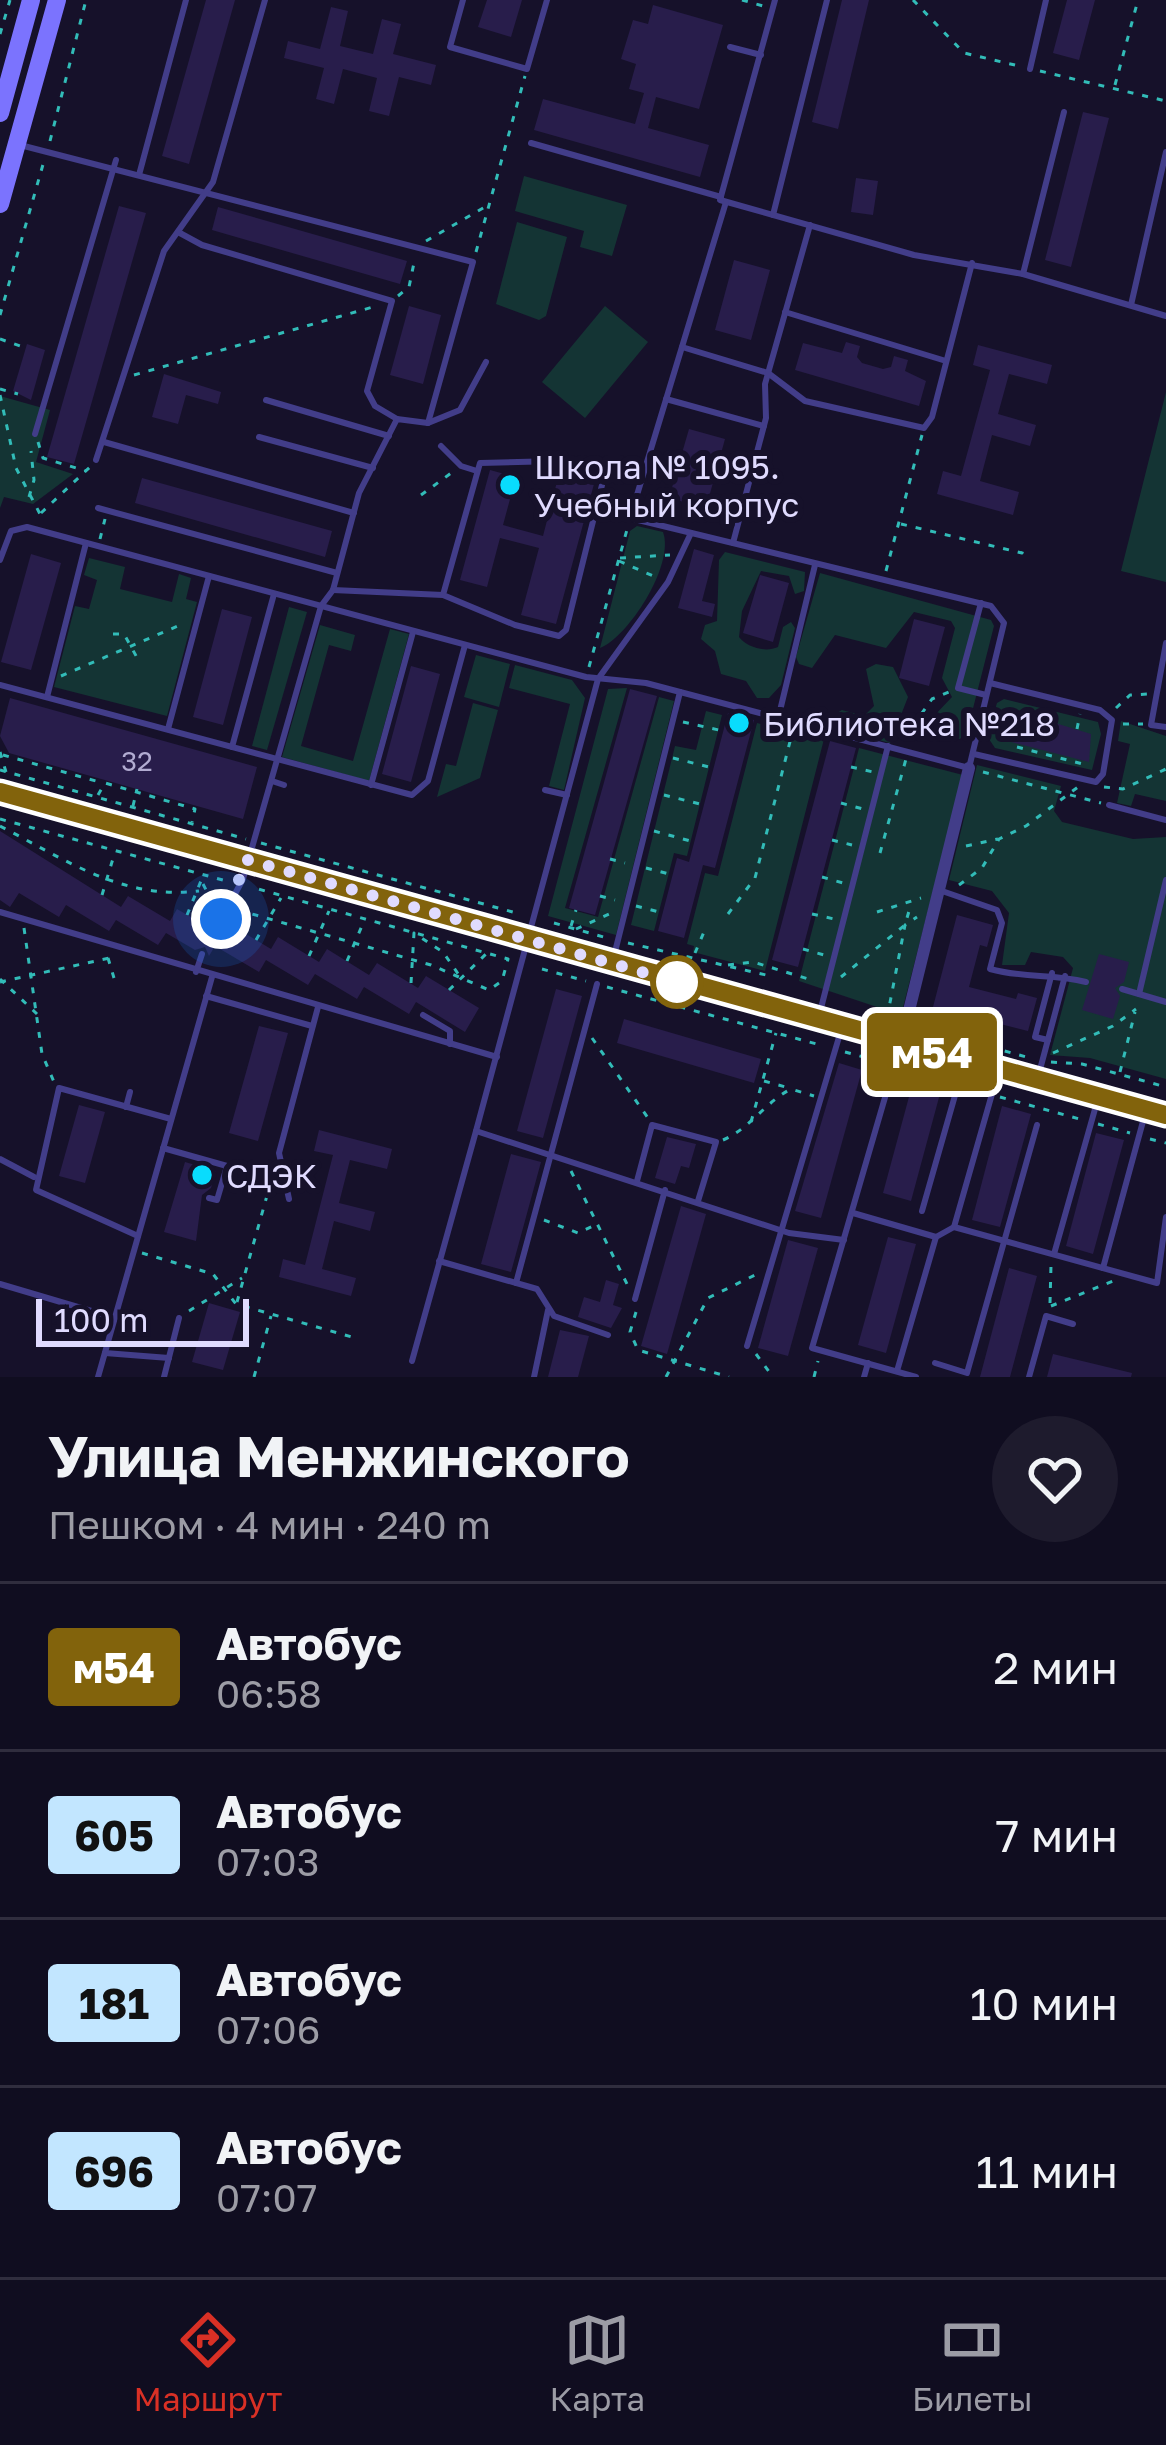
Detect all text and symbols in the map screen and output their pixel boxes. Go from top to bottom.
place label: Школа № 1095. Учебный корпус [534,447,799,524]
marker: Школа № 1095. Учебный корпус [497,472,523,498]
place label: Библиотека №218 [763,704,1055,743]
marker: Библиотека №218 [726,710,752,736]
house number: 32 [121,745,153,777]
your location [191,889,251,949]
unlabelled marker [652,957,702,1007]
line badge: м54 [863,1013,1001,1091]
text: м54 [891,1027,973,1077]
place label: СДЭК [226,1156,317,1195]
marker: СДЭК [189,1162,215,1188]
scale bar [36,1293,249,1346]
text: 100 m [54,1300,148,1339]
button: heart [992,1416,1118,1542]
text: Улица Менжинского [48,1421,630,1490]
text: Пешком · 4 мин · 240 m [48,1501,491,1548]
text: Автобус [216,1616,402,1670]
text: 2 мин [993,1640,1118,1694]
text: м54 [73,1642,155,1692]
text: 06:58 [216,1670,322,1717]
text: Автобус [216,1784,402,1838]
text: 7 мин [996,1808,1118,1862]
text: 605 [74,1810,154,1860]
text: 07:03 [216,1838,320,1885]
text: Автобус [216,1952,402,2006]
text: 10 мин [970,1976,1118,2030]
text: 181 [79,1978,149,2028]
text: 07:06 [216,2006,320,2053]
text: Автобус [216,2120,402,2174]
text: 11 мин [976,2144,1118,2198]
text: 696 [74,2146,154,2196]
text: 07:07 [216,2174,317,2221]
tab: Маршрут [134,2307,283,2418]
tab: Карта [550,2307,645,2418]
tab: Билеты [912,2307,1033,2418]

